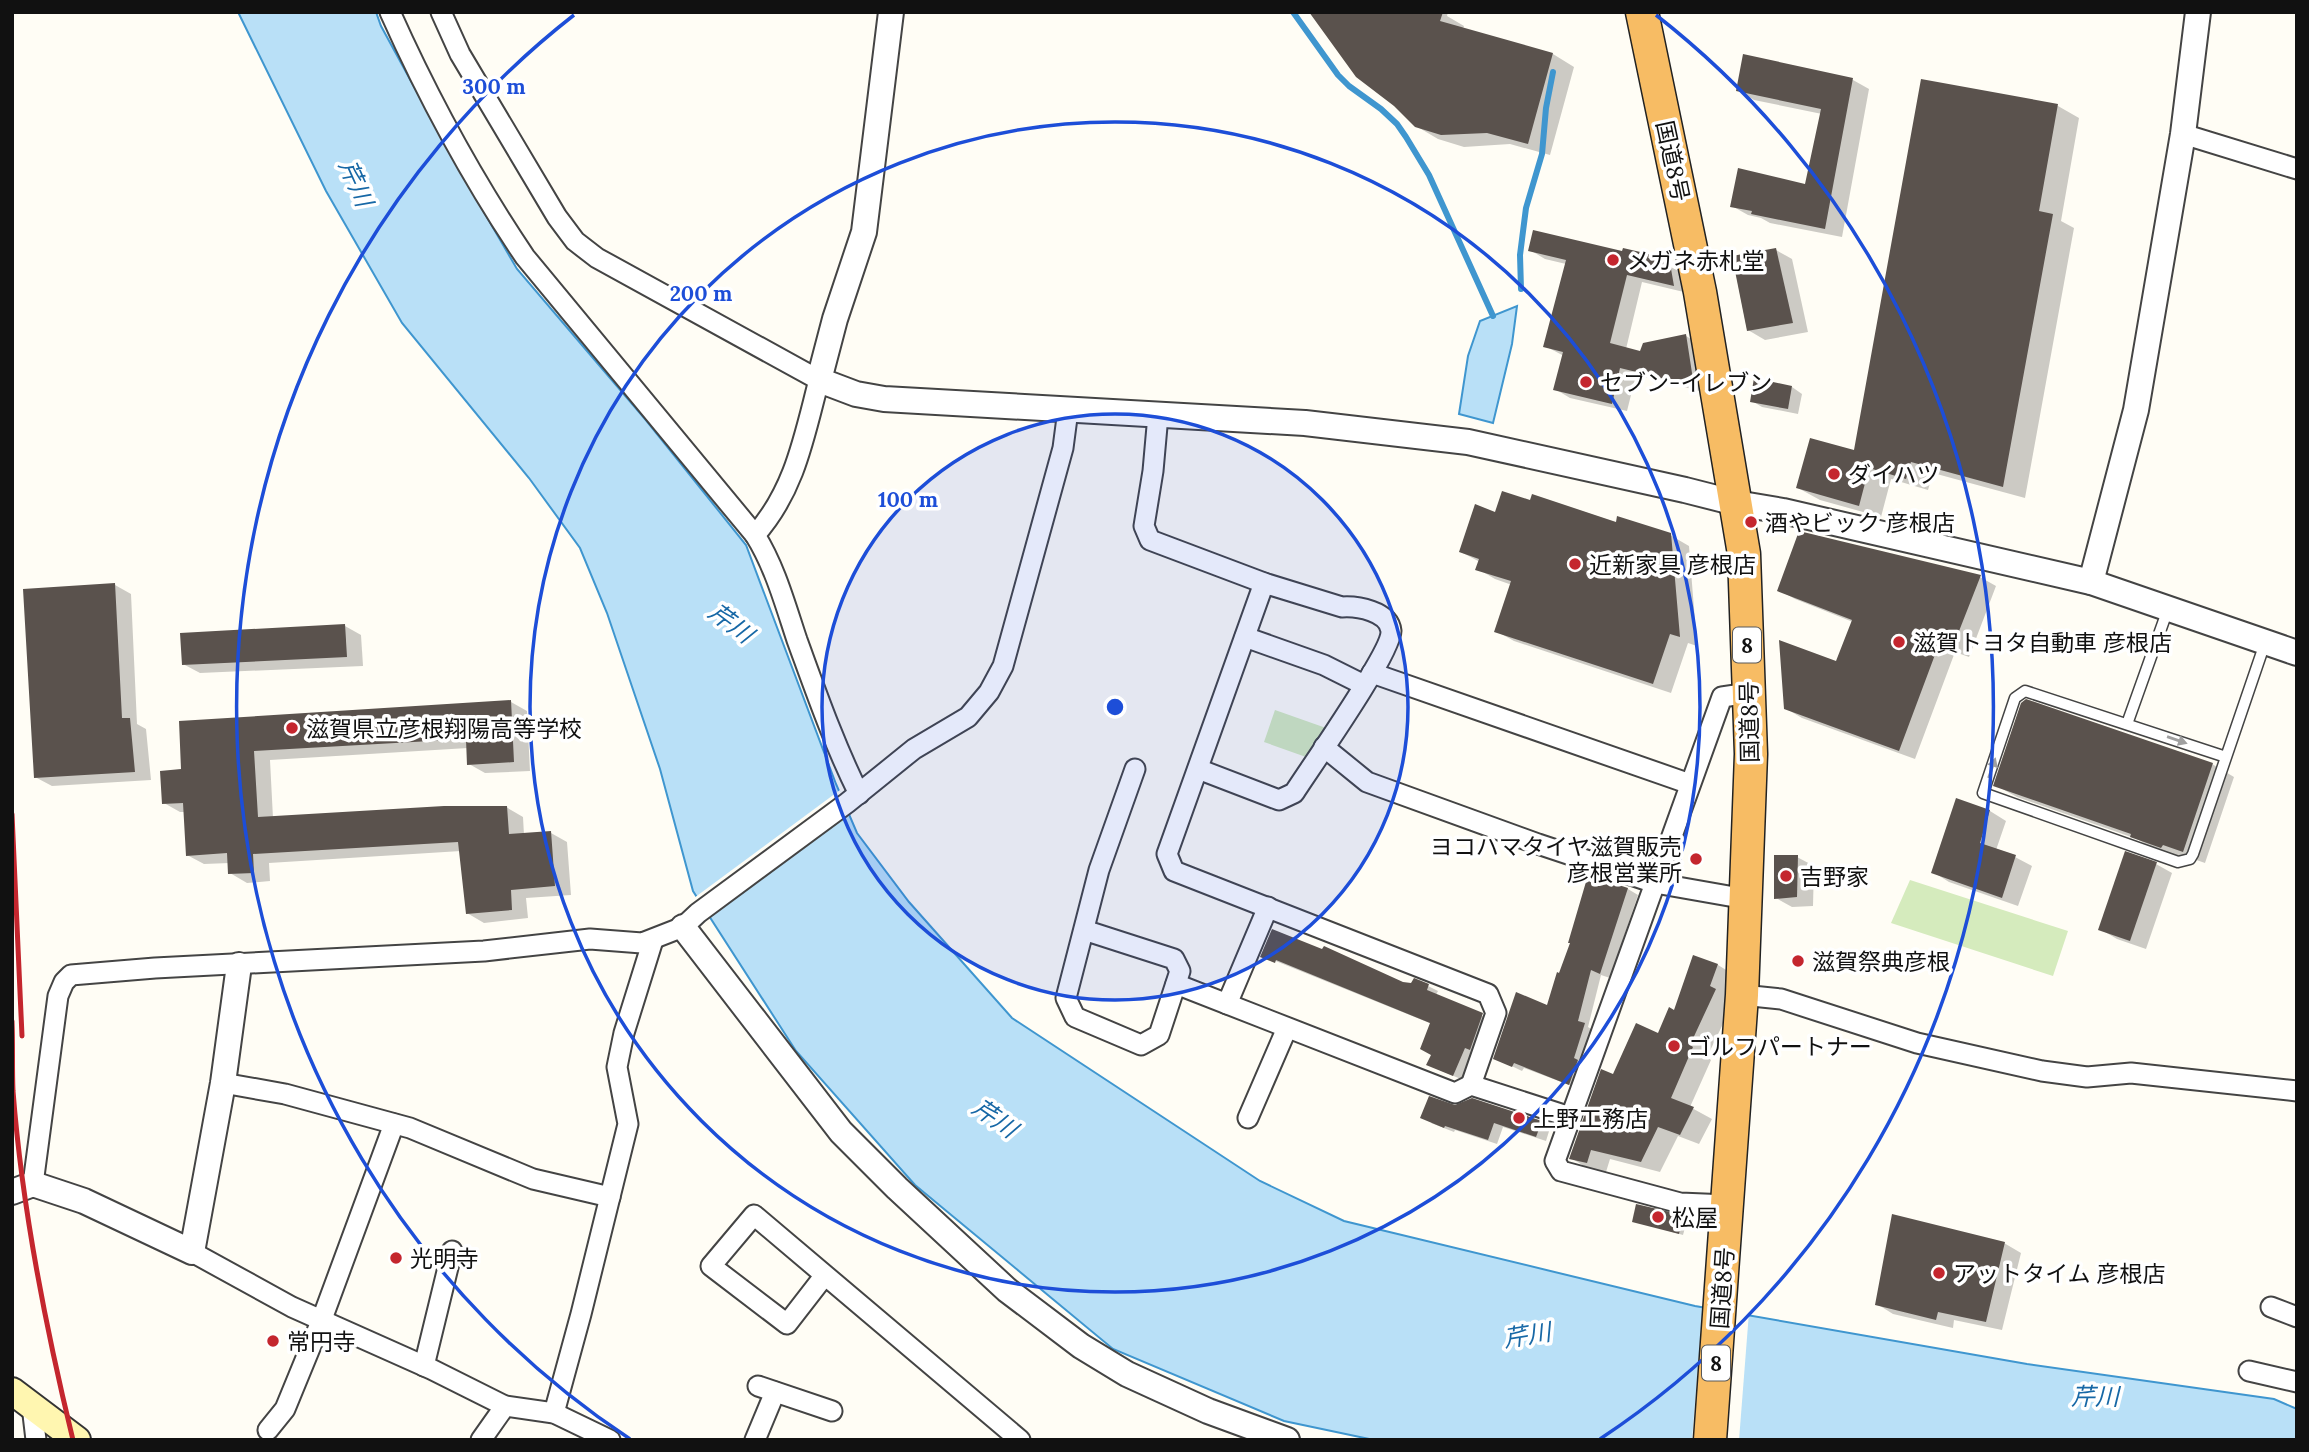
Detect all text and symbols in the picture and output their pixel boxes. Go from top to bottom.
text: 300 m [462,73,526,100]
street label: 国道8号 [1650,118,1696,204]
water label: 芹川 [332,155,381,214]
place label: メガネ赤札堂 [1627,246,1765,275]
marker: メガネ赤札堂 [1605,252,1621,268]
text: 200 m [670,280,732,307]
place label: セブン-イレブン [1600,368,1772,397]
marker: セブン-イレブン [1578,374,1594,390]
place label: ダイハツ [1848,460,1940,489]
marker: ダイハツ [1826,466,1842,482]
text: 100 m [878,486,938,513]
place label: 酒やビック 彦根店 [1765,508,1955,537]
marker: 酒やビック 彦根店 [1743,514,1759,530]
place label: 近新家具 彦根店 [1589,550,1756,579]
marker: 近新家具 彦根店 [1567,556,1583,572]
water label: 芹川 [703,596,762,652]
road number: 8 [1733,628,1761,662]
place label: 滋賀トヨタ自動車 彦根店 [1913,628,2172,657]
marker: 滋賀トヨタ自動車 彦根店 [1891,634,1907,650]
street label: 国道8号 [1734,681,1764,763]
centre of rings [1103,695,1127,719]
place label: 滋賀県立彦根翔陽高等学校 [306,714,582,743]
marker: 滋賀県立彦根翔陽高等学校 [284,720,300,736]
one-way arrow [2166,736,2187,746]
one-way arrow [1987,757,1998,778]
place label: ヨコハマタイヤ滋賀販売 彦根営業所 [1430,832,1682,887]
marker: ヨコハマタイヤ滋賀販売 彦根営業所 [1688,851,1704,867]
place label: 吉野家 [1800,862,1869,891]
marker: 吉野家 [1778,868,1794,884]
place label: 滋賀祭典彦根 [1812,947,1950,976]
marker: 滋賀祭典彦根 [1790,953,1806,969]
place label: ゴルフパートナー [1688,1032,1872,1061]
marker: ゴルフパートナー [1666,1038,1682,1054]
water label: 芹川 [966,1092,1026,1146]
place label: 上野工務店 [1533,1104,1648,1133]
marker: 上野工務店 [1511,1110,1527,1126]
place label: 松屋 [1672,1203,1718,1232]
marker: 松屋 [1650,1209,1666,1225]
place label: 光明寺 [410,1244,479,1273]
street label: 国道8号 [1705,1246,1739,1330]
marker: 光明寺 [388,1250,404,1266]
place label: アットタイム 彦根店 [1953,1259,2166,1288]
marker: アットタイム 彦根店 [1931,1265,1947,1281]
water label: 芹川 [1501,1315,1556,1354]
place label: 常円寺 [287,1327,356,1356]
marker: 常円寺 [265,1333,281,1349]
road number: 8 [1702,1346,1730,1380]
water label: 芹川 [2071,1381,2122,1412]

